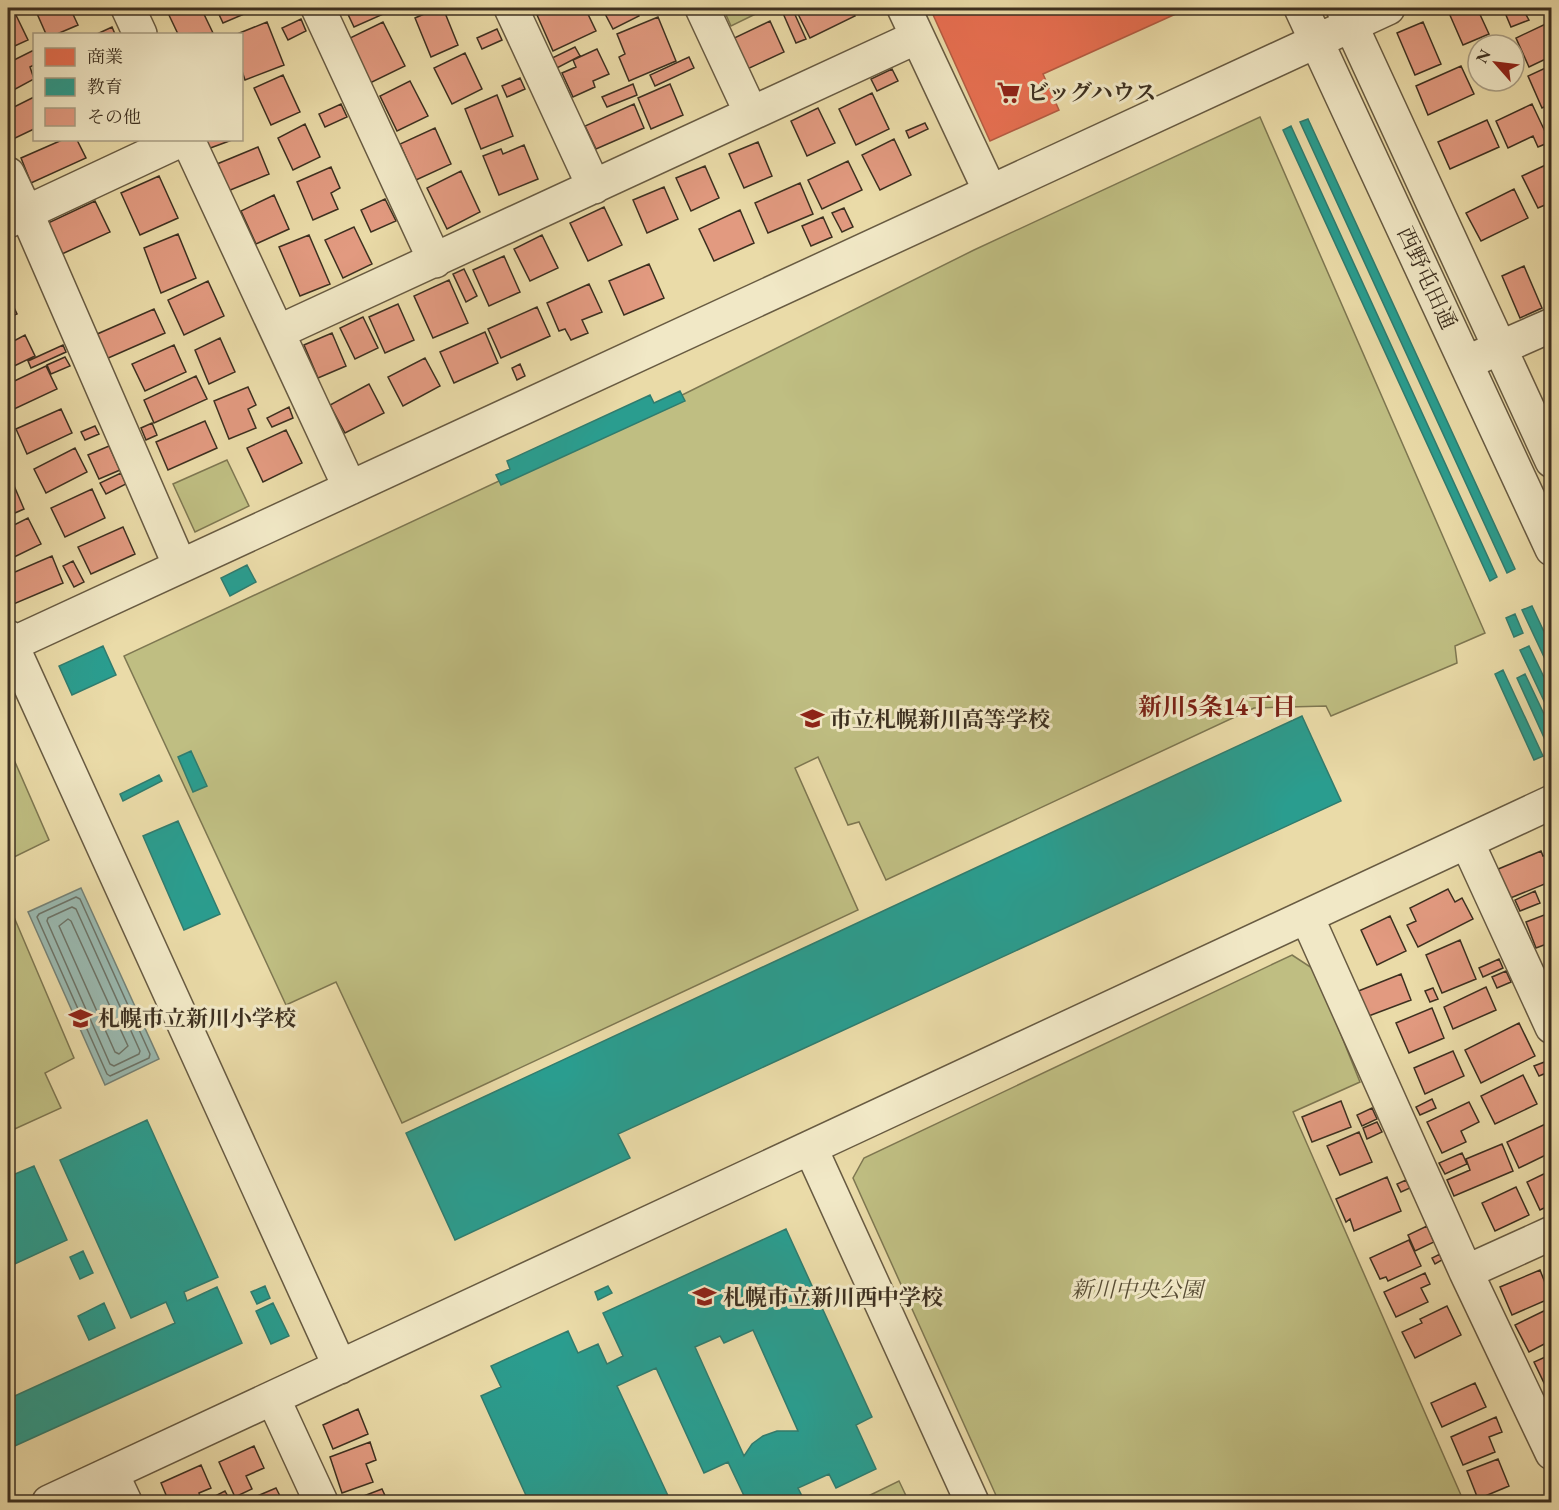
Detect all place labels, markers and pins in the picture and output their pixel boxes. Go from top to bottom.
place label: ビッグハウス [1027,78,1156,107]
supermarket icon: ビッグハウス [996,79,1022,105]
place label: 市立札幌新川高等学校 [830,705,1050,734]
school or university icon: 市立札幌新川高等学校 [799,706,825,732]
place label: 札幌市立新川小学校 [98,1004,296,1033]
school or university icon: 札幌市立新川小学校 [67,1005,93,1031]
place label: 札幌市立新川西中学校 [723,1283,943,1312]
school or university icon: 札幌市立新川西中学校 [692,1284,718,1310]

